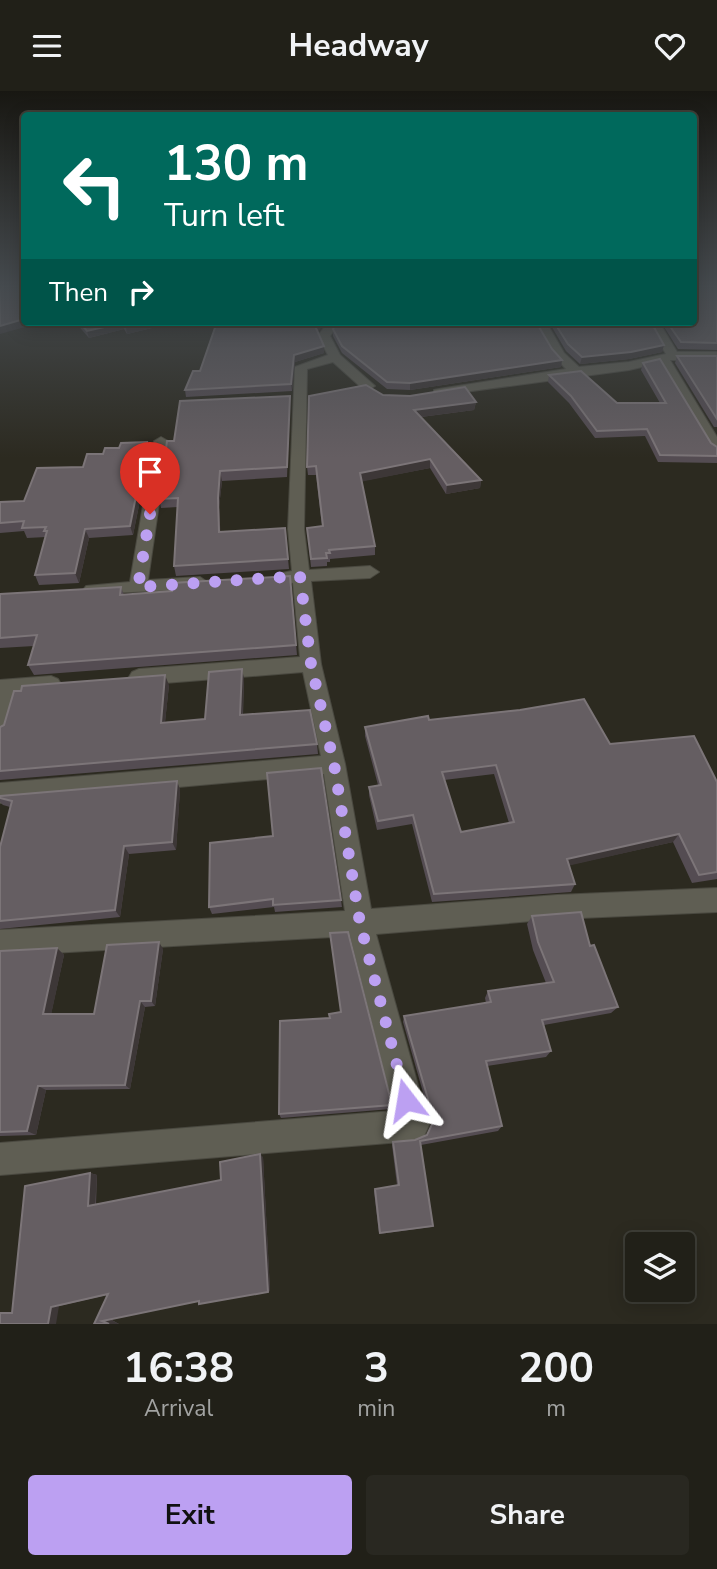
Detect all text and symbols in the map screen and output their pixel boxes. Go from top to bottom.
text: Headway [289,24,428,67]
icon: menu [28,27,66,65]
icon: heart [651,27,689,65]
text: 130 m [164,130,308,197]
icon: left [49,140,140,231]
text: Turn left [164,194,284,237]
icon: right [122,273,160,311]
text: Then [49,275,108,310]
pin [120,442,180,514]
icon: arrive [131,453,169,491]
position arrow [369,1063,443,1137]
map controls [625,1232,695,1302]
button: layers [625,1232,695,1302]
text: 16:38 [123,1340,234,1397]
text: 3 [364,1340,389,1397]
text: 200 [518,1340,594,1397]
text: Arrival [144,1393,213,1424]
text: min [357,1393,395,1424]
text: m [546,1393,566,1424]
button: Exit [28,1475,352,1555]
button: Share [366,1475,689,1555]

